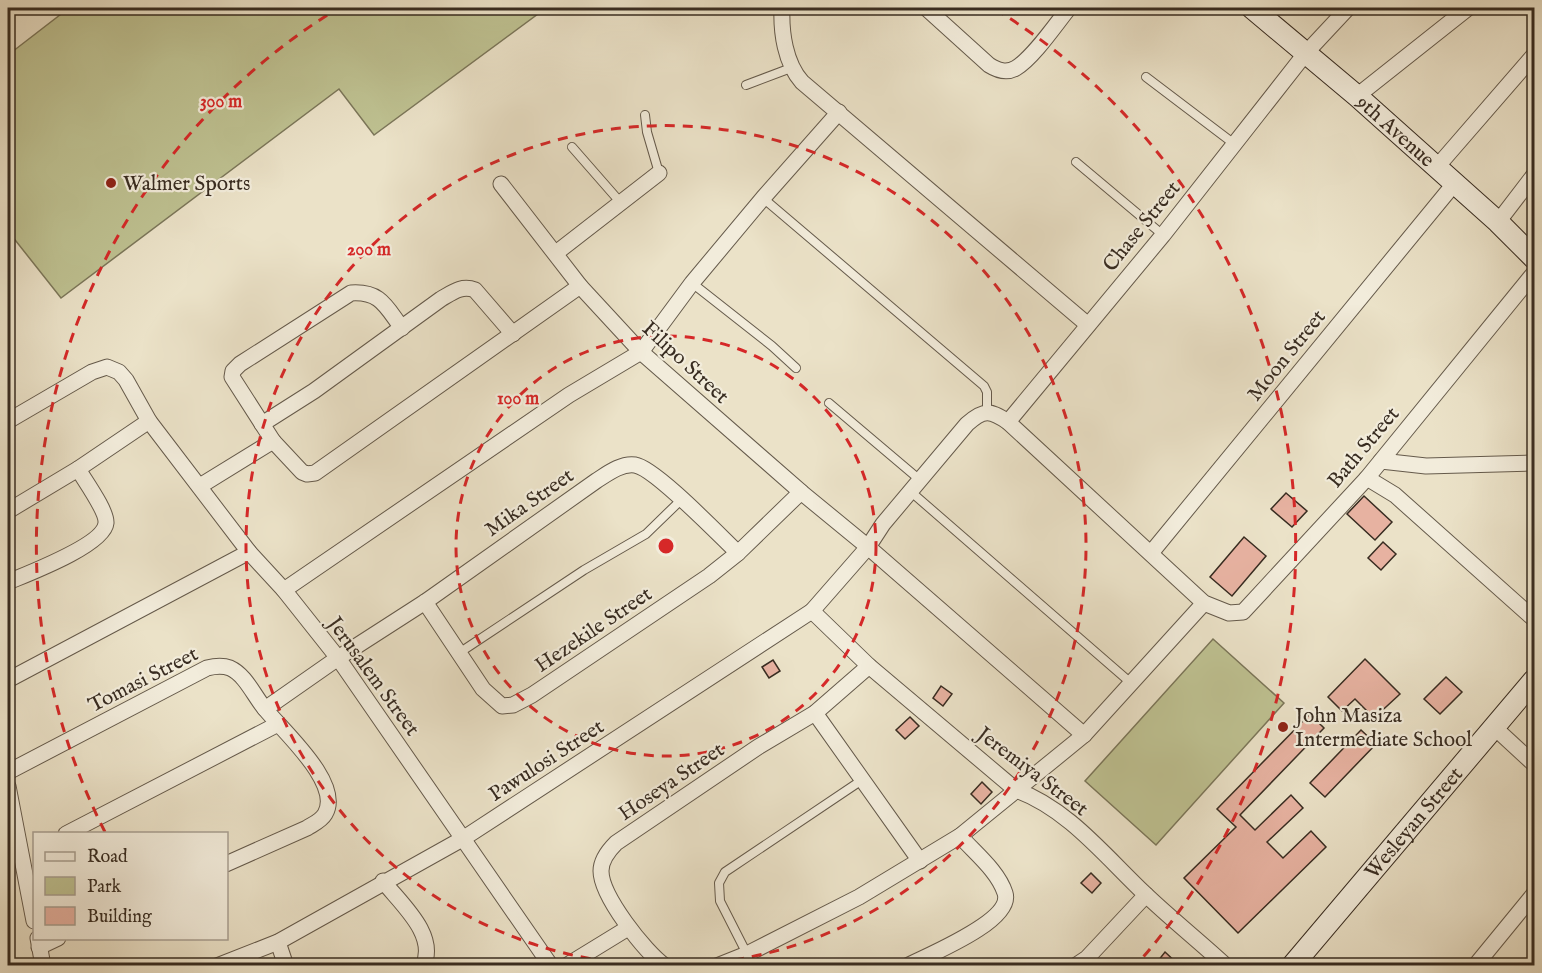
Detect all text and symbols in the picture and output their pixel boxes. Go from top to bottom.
street label: 9th Avenue [1349,89,1440,174]
text: 300 m [200,91,242,114]
place label: Walmer Sports [123,171,250,198]
marker: Walmer Sports [104,176,118,190]
street label: Chase Street [1097,176,1187,278]
text: 200 m [347,239,391,262]
street label: Moon Street [1242,305,1332,407]
street label: Filipo Street [636,316,734,410]
text: 100 m [497,388,539,411]
street label: Bath Street [1322,402,1406,494]
street label: Mika Street [480,463,580,544]
centre of rings [656,536,676,556]
street label: Hezekile Street [530,581,658,679]
street label: Jerusalem Street [319,610,425,742]
street label: Tomasi Street [84,641,203,720]
place label: John Masiza Intermediate School [1293,703,1472,754]
street label: Pawulosi Street [484,714,610,809]
street label: Jeremiya Street [969,720,1093,823]
marker: John Masiza Intermediate School [1276,720,1290,734]
street label: Hoseya Street [614,737,730,828]
street label: Wesleyan Street [1360,762,1470,885]
legend [33,832,228,940]
text: Road [87,846,128,869]
text: Park [87,876,122,899]
text: Building [87,906,152,929]

